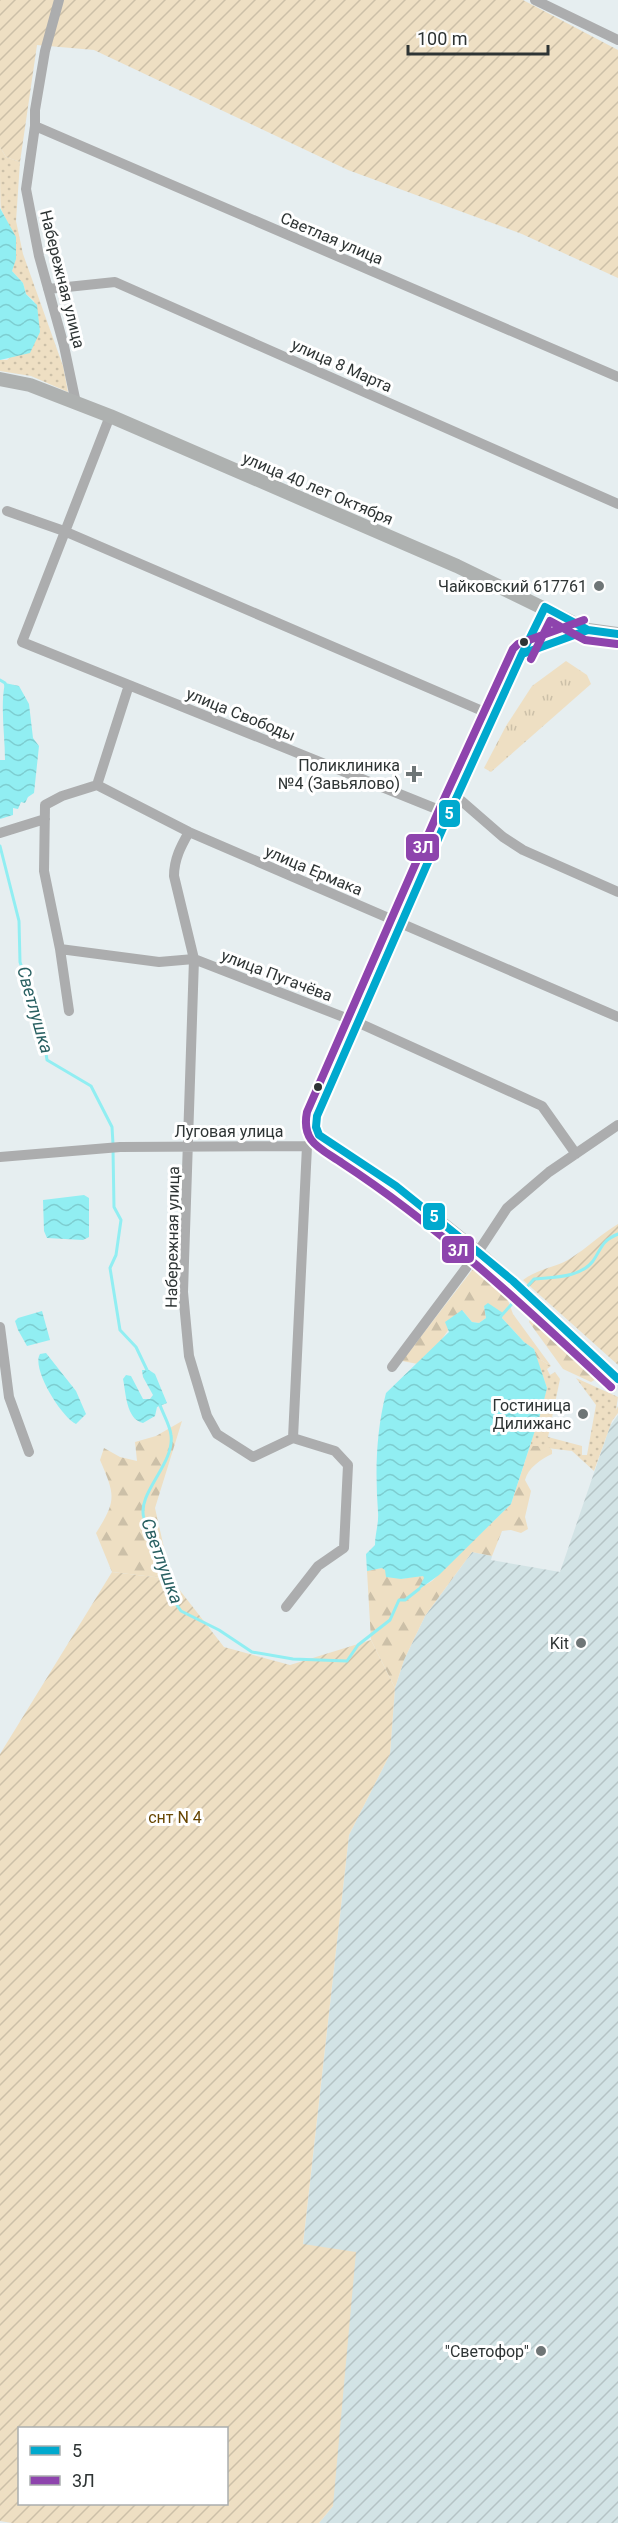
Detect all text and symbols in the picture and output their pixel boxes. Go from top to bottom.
scale bar [408,18,548,56]
text: 100 m [417,28,468,49]
street label: Набережная улица [36,208,89,350]
street label: Светлая улица [278,208,386,269]
street label: улица 8 Марта [289,335,395,396]
street label: улица 40 лет Октября [240,448,396,529]
place label: Чайковский 617761 [438,577,587,596]
marker: Чайковский 617761 [592,579,606,593]
unlabelled marker [518,636,530,648]
street label: улица Свободы [183,684,298,745]
place label: Поликлиника №4 (Завьялово) [278,756,400,793]
marker: Поликлиника №4 (Завьялово) [405,765,423,783]
line badge: 5 [438,799,461,828]
text: 5 [444,804,454,823]
line badge: 3Л [405,833,440,862]
text: 3Л [413,838,433,857]
street label: улица Ермака [262,841,365,900]
street label: улица Пугачёва [219,946,335,1005]
water label: Светлушка [13,964,58,1056]
unlabelled marker [312,1081,324,1093]
street label: Луговая улица [174,1122,284,1141]
street label: Набережная улица [162,1166,183,1308]
line badge: 5 [422,1202,446,1231]
text: 5 [429,1207,439,1226]
line badge: 3Л [441,1235,475,1264]
text: 3Л [448,1241,468,1260]
place label: Гостиница Дилижанс [492,1396,571,1433]
marker: Гостиница Дилижанс [576,1407,590,1421]
water label: Светлушка [137,1515,188,1607]
place label: Kit [550,1634,569,1653]
marker: Kit [574,1636,588,1650]
park label: снт N 4 [148,1808,202,1827]
place label: "Светофор" [445,2342,529,2361]
marker: "Светофор" [534,2344,548,2358]
legend [18,2427,228,2505]
text: 5 [72,2440,82,2461]
text: 3Л [72,2470,95,2491]

